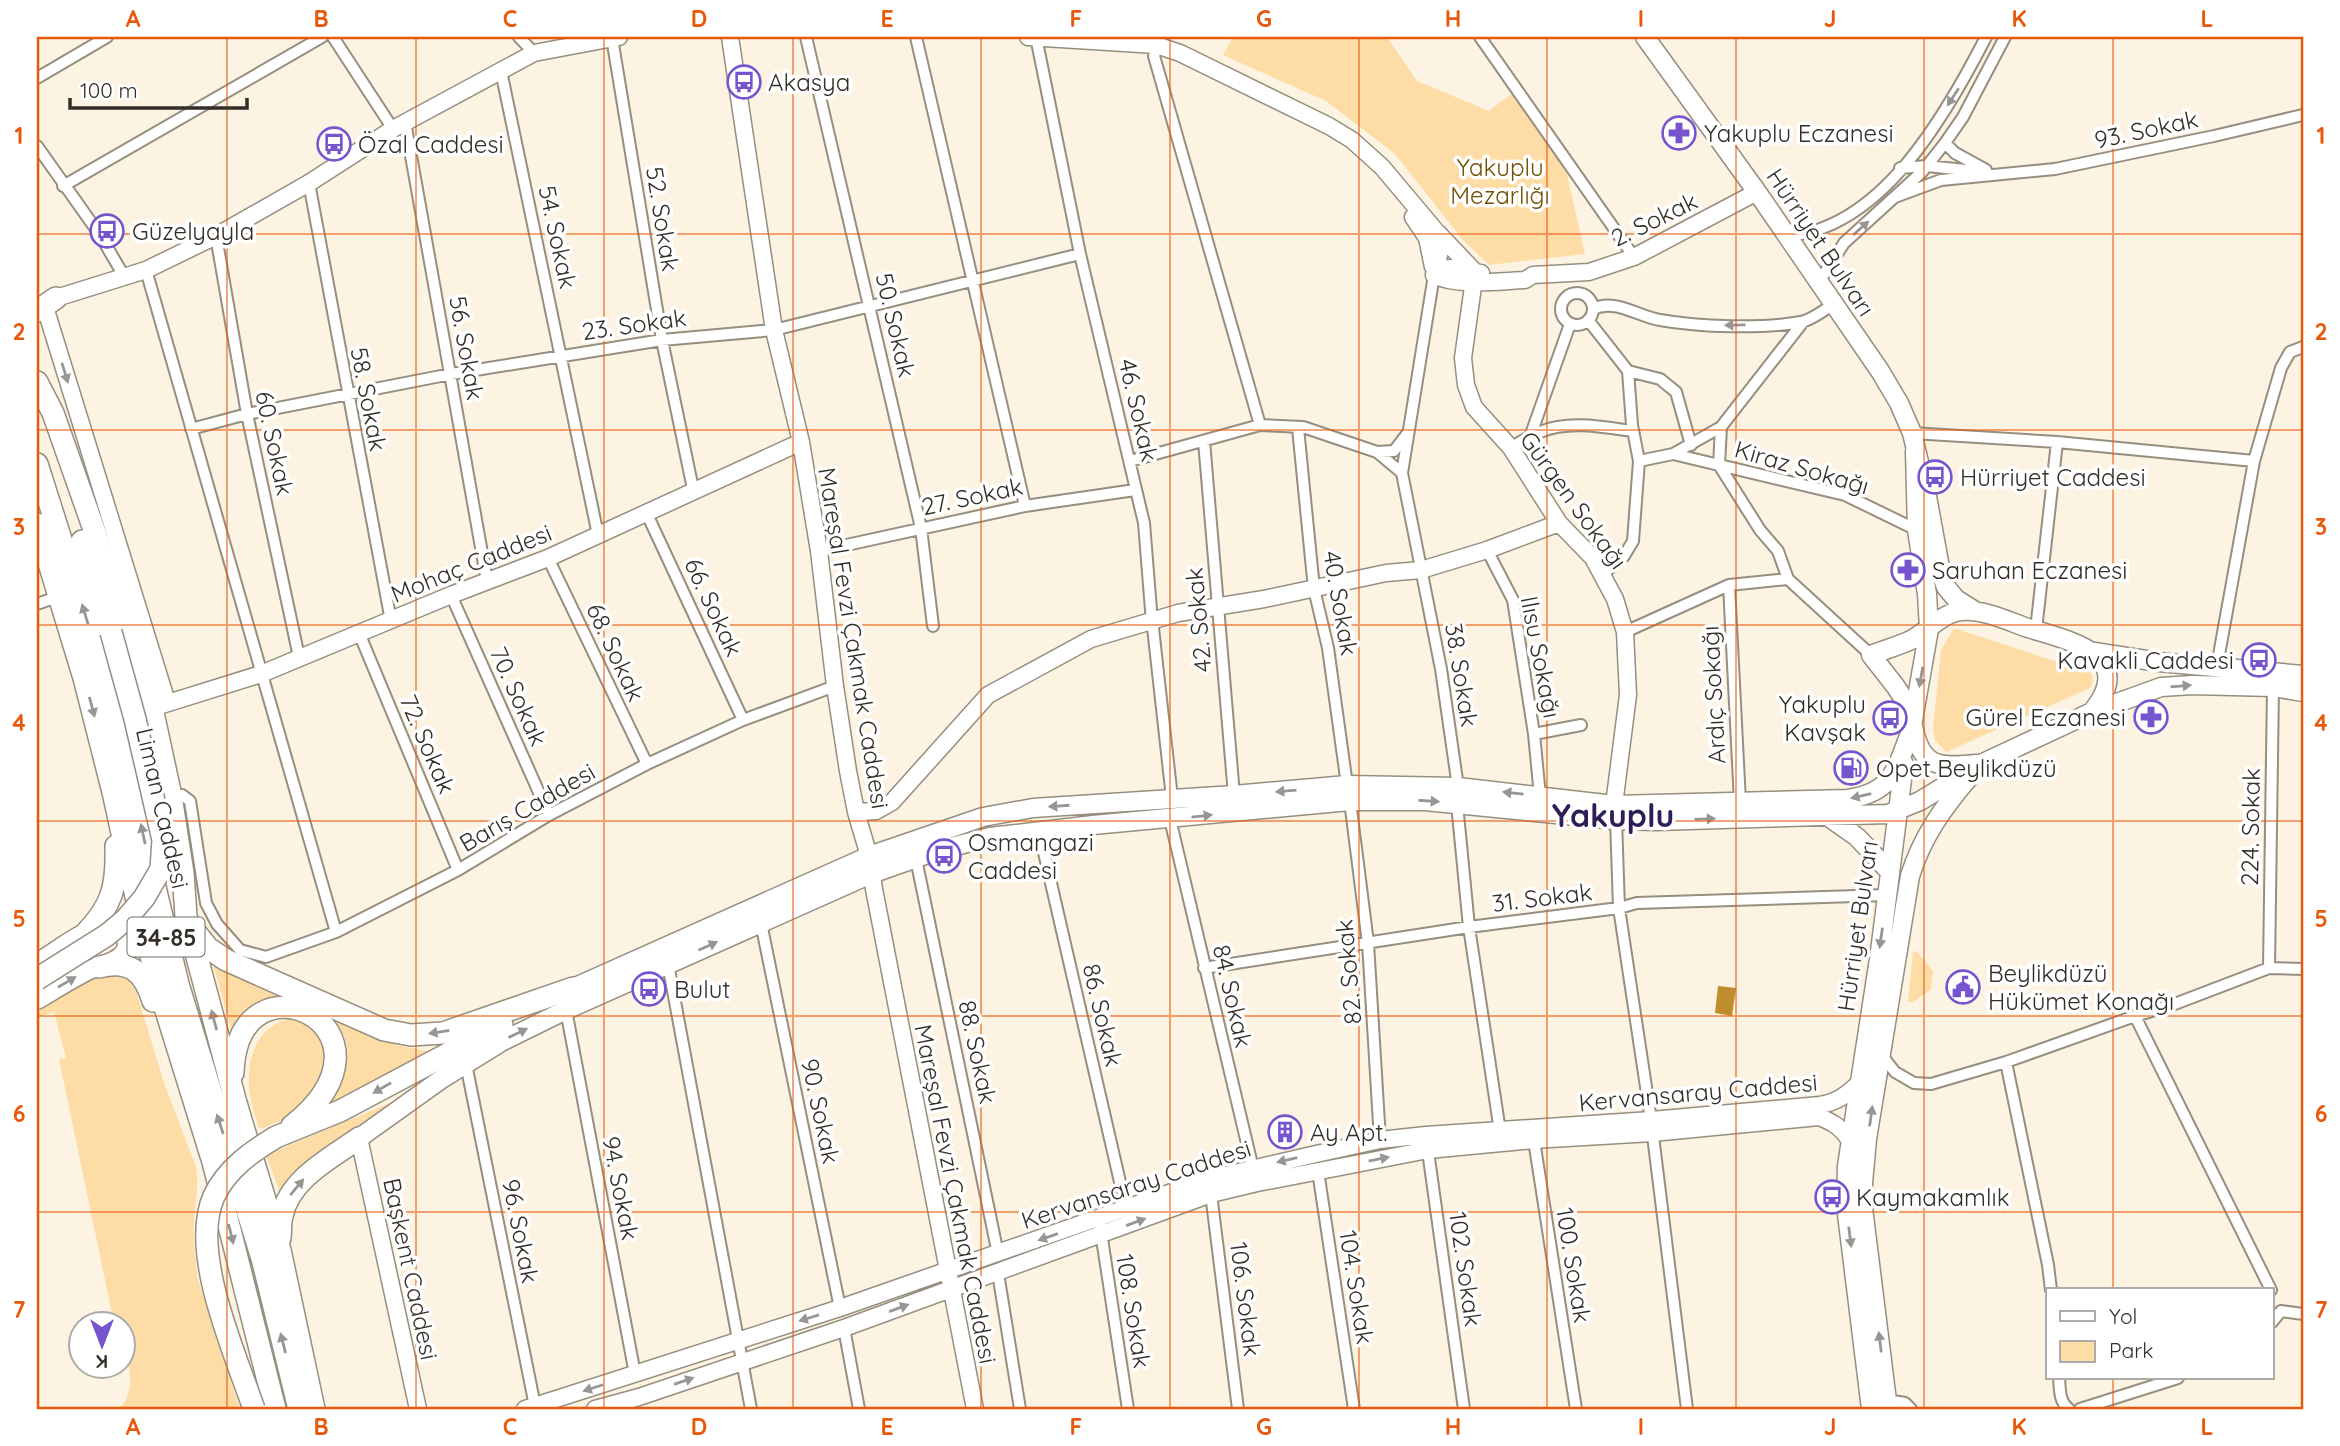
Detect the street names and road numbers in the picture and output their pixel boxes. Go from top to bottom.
street label: 93. Sokak [2092,103,2200,155]
street label: Hürriyet Bulvarı [1760,162,1882,322]
street label: 52. Sokak [640,165,686,273]
street label: 54. Sokak [532,183,584,291]
street label: 2. Sokak [1606,185,1702,253]
street label: 50. Sokak [869,270,923,380]
street label: 56. Sokak [443,294,491,402]
street label: 23. Sokak [580,302,688,346]
street label: 58. Sokak [344,345,394,453]
street label: 46. Sokak [1113,356,1165,464]
street label: 60. Sokak [249,388,301,498]
street label: Gürgen Sokağı [1514,425,1634,575]
street label: Kiraz Sokağı [1731,434,1873,500]
street label: Mareşal Fevzi Çakmak Caddesi [812,465,896,811]
street label: 27. Sokak [919,471,1025,521]
street label: Mohaç Caddesi [386,517,556,609]
street label: 40. Sokak [1317,548,1365,658]
street label: 66. Sokak [678,553,750,661]
street label: 42. Sokak [1178,566,1218,674]
street label: Ilısu Sokağı [1514,594,1568,720]
street label: 68. Sokak [580,598,652,706]
street label: 38. Sokak [1439,621,1485,729]
street label: Ardıç Sokağı [1694,625,1732,765]
street label: 70. Sokak [484,642,554,750]
street label: 72. Sokak [394,690,462,798]
street label: Liman Caddesi [130,725,196,891]
street label: Barış Caddesi [454,756,600,858]
street label: 224. Sokak [2234,768,2266,886]
street label: Hürriyet Bulvarı [1830,839,1884,1013]
street label: 31. Sokak [1490,876,1594,918]
road number: 34-85 [128,918,204,956]
street label: 82. Sokak [1328,918,1368,1026]
street label: 84. Sokak [1207,942,1259,1050]
street label: 86. Sokak [1077,961,1129,1069]
street label: 88. Sokak [952,998,1004,1106]
street label: Mareşal Fevzi Çakmak Caddesi [908,1022,1004,1366]
street label: 90. Sokak [795,1056,847,1166]
street label: Kervansaray Caddesi [1577,1067,1819,1117]
street label: Kervansaray Caddesi [1017,1133,1255,1235]
street label: 94. Sokak [596,1134,646,1242]
street label: Başkent Caddesi [377,1175,445,1363]
street label: 96. Sokak [496,1176,546,1286]
street label: 100. Sokak [1550,1205,1598,1325]
street label: 102. Sokak [1443,1210,1489,1328]
street label: 104. Sokak [1333,1228,1381,1346]
street label: 106. Sokak [1224,1240,1268,1358]
street label: 108. Sokak [1110,1252,1158,1370]

